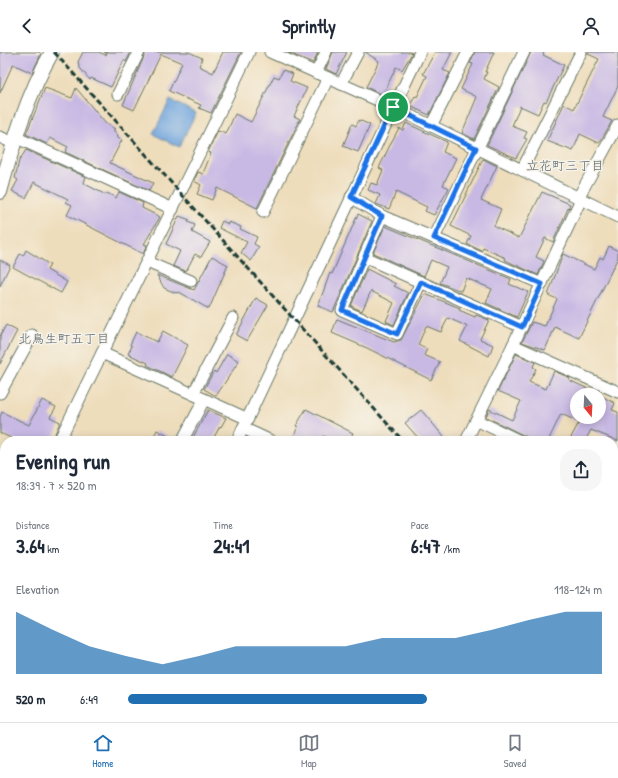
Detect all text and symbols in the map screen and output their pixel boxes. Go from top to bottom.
text: Sprintly [282,14,336,39]
icon: back [16,15,38,37]
icon: person [580,15,602,37]
pin [376,90,410,124]
icon: arrive [382,96,404,118]
district label: 立花町三丁目 [526,156,604,174]
district label: 北鳥生町五丁目 [18,329,110,347]
north arrow [570,388,606,424]
map controls [570,388,606,424]
text: Evening run [16,446,110,476]
button: share [560,449,602,491]
text: 18:39 · 7 × 520 m [16,476,97,494]
text: Distance [16,518,50,532]
text: Time [213,518,233,532]
text: Pace [411,518,429,532]
text: 3.64 [16,532,45,559]
text: 24:41 [213,532,250,559]
text: 6:47 [411,532,441,559]
text: km [45,542,59,556]
text: /km [441,542,460,556]
text: Elevation [16,580,59,598]
text: 118–124 m [554,580,602,598]
text: 520 m [16,690,45,708]
text: 6:49 [80,690,98,708]
tab: Home [92,732,114,770]
tab: Map [298,732,320,770]
tab: Saved [504,732,526,770]

